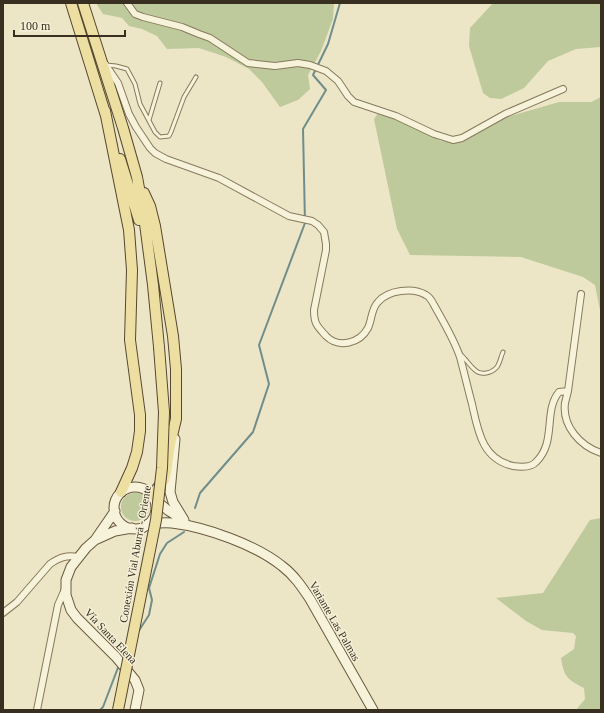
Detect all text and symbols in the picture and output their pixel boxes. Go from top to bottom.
scale bar [14,12,125,38]
text: 100 m [20,19,51,33]
street label: Conexión Vial Aburrá - Oriente [117,484,153,624]
street label: Variante Las Palmas [307,579,363,663]
street label: Vía Santa Elena [82,606,140,666]

